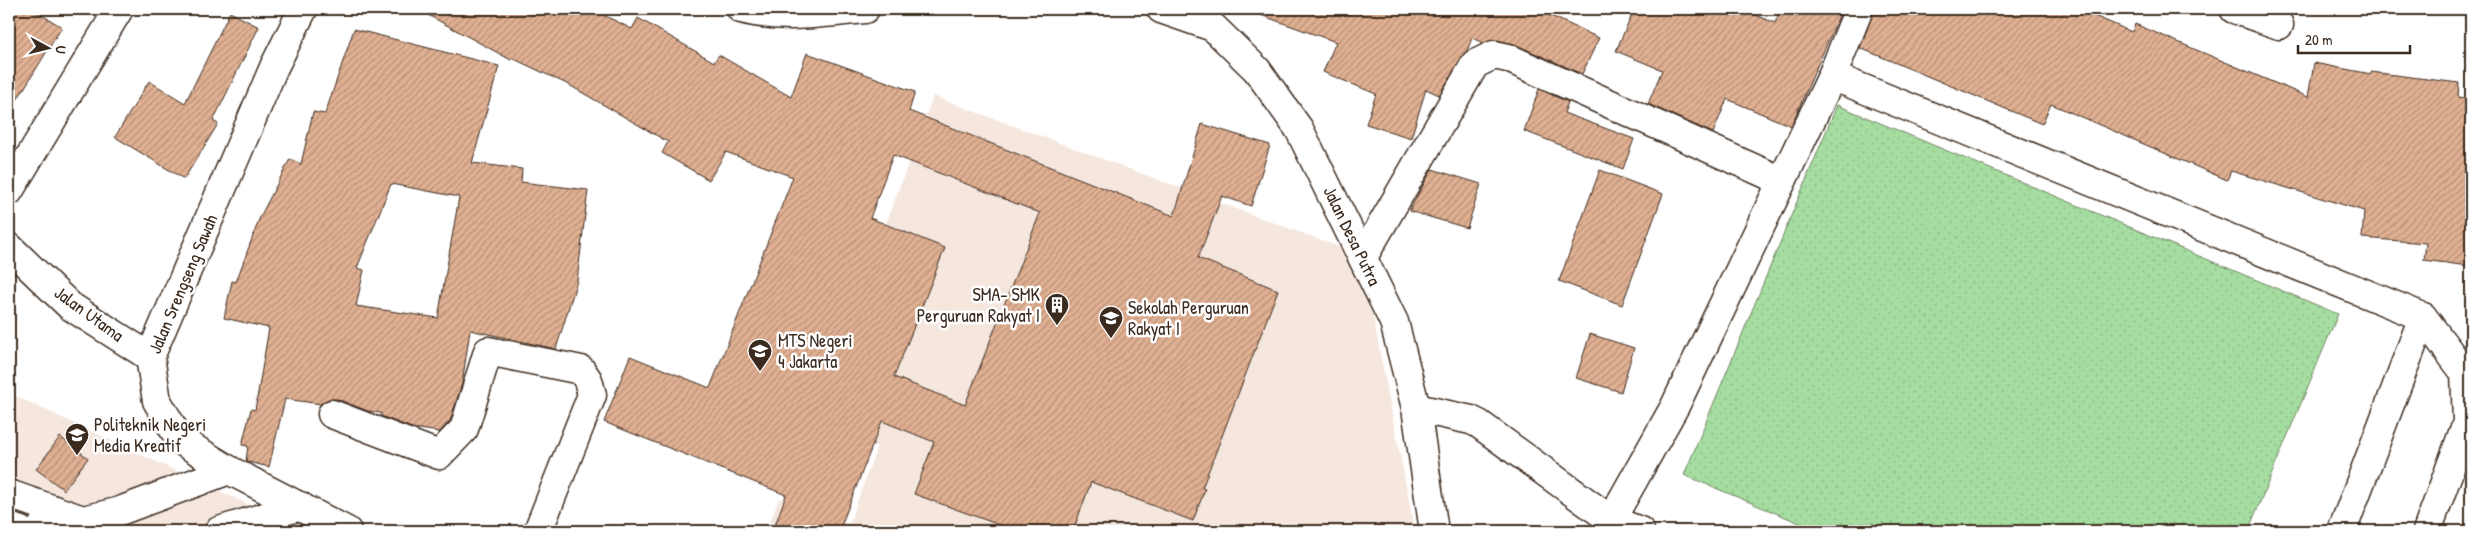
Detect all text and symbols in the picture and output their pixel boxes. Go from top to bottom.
north arrow [22,22,72,72]
scale bar [2298,22,2410,54]
text: 20 m [2305,29,2332,50]
text: U [51,45,71,55]
street label: Jalan Desa Putra [1318,182,1387,290]
street label: Jalan Srengseng Sawah [142,210,223,357]
street label: Jalan Utama [49,280,129,347]
place label: SMA- SMK Perguruan Rakyat I [917,282,1041,328]
building icon: SMA- SMK Perguruan Rakyat I [1044,292,1070,326]
place label: Sekolah Perguruan Rakyat I [1128,295,1249,341]
school or university icon: Sekolah Perguruan Rakyat I [1098,305,1124,339]
place label: MTS Negeri 4 Jakarta [778,328,852,374]
school or university icon: MTS Negeri 4 Jakarta [747,338,773,372]
place label: Politeknik Negeri Media Kreatif [94,412,206,458]
school or university icon: Politeknik Negeri Media Kreatif [64,422,90,456]

